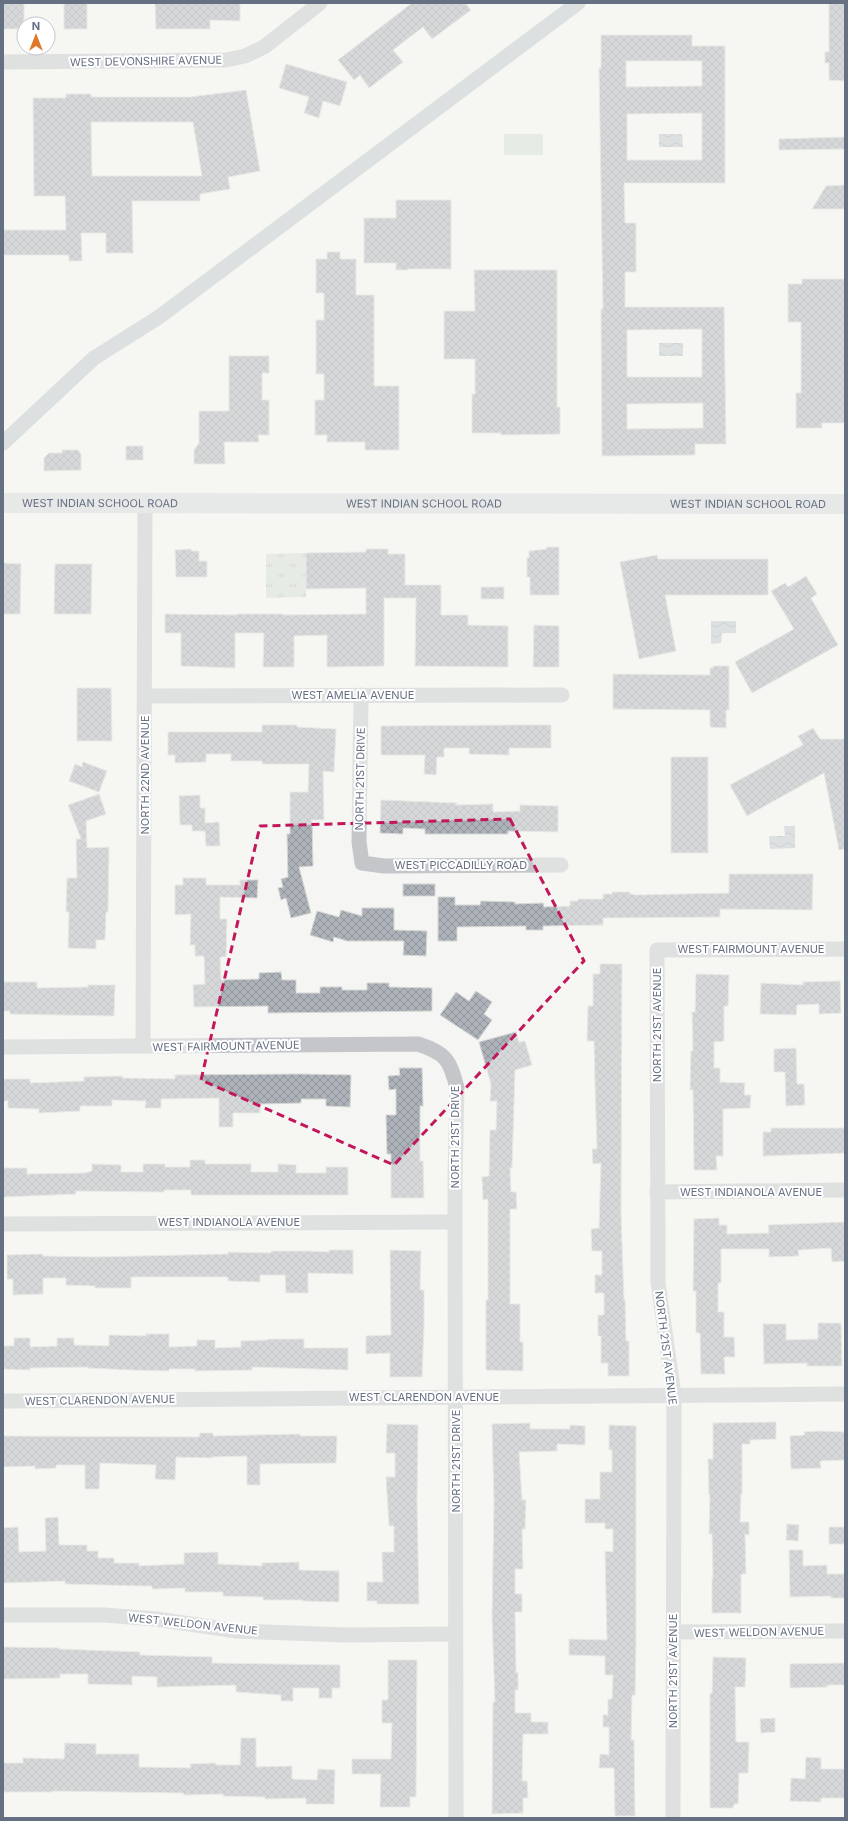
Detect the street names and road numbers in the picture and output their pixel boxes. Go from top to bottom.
street label: WEST DEVONSHIRE AVENUE [70,53,222,69]
street label: WEST INDIAN SCHOOL ROAD [22,496,178,510]
street label: WEST INDIAN SCHOOL ROAD [346,496,502,511]
street label: WEST INDIAN SCHOOL ROAD [670,497,826,511]
street label: WEST AMELIA AVENUE [292,688,414,702]
street label: NORTH 22ND AVENUE [138,715,152,835]
street label: NORTH 21ST DRIVE [352,728,368,830]
street label: WEST PICCADILLY ROAD [395,858,527,872]
street label: WEST FAIRMOUNT AVENUE [678,942,824,956]
street label: NORTH 21ST AVENUE [650,968,664,1082]
street label: WEST FAIRMOUNT AVENUE [152,1038,300,1054]
street label: NORTH 21ST DRIVE [448,1086,462,1188]
street label: WEST INDIANOLA AVENUE [680,1185,822,1199]
street label: WEST INDIANOLA AVENUE [158,1215,300,1229]
street label: NORTH 21ST AVENUE [652,1290,680,1406]
street label: WEST CLARENDON AVENUE [349,1390,499,1404]
street label: WEST CLARENDON AVENUE [25,1392,175,1408]
street label: NORTH 21ST DRIVE [449,1410,463,1512]
street label: WEST WELDON AVENUE [128,1610,258,1638]
street label: NORTH 21ST AVENUE [666,1614,680,1728]
street label: WEST WELDON AVENUE [694,1624,824,1640]

